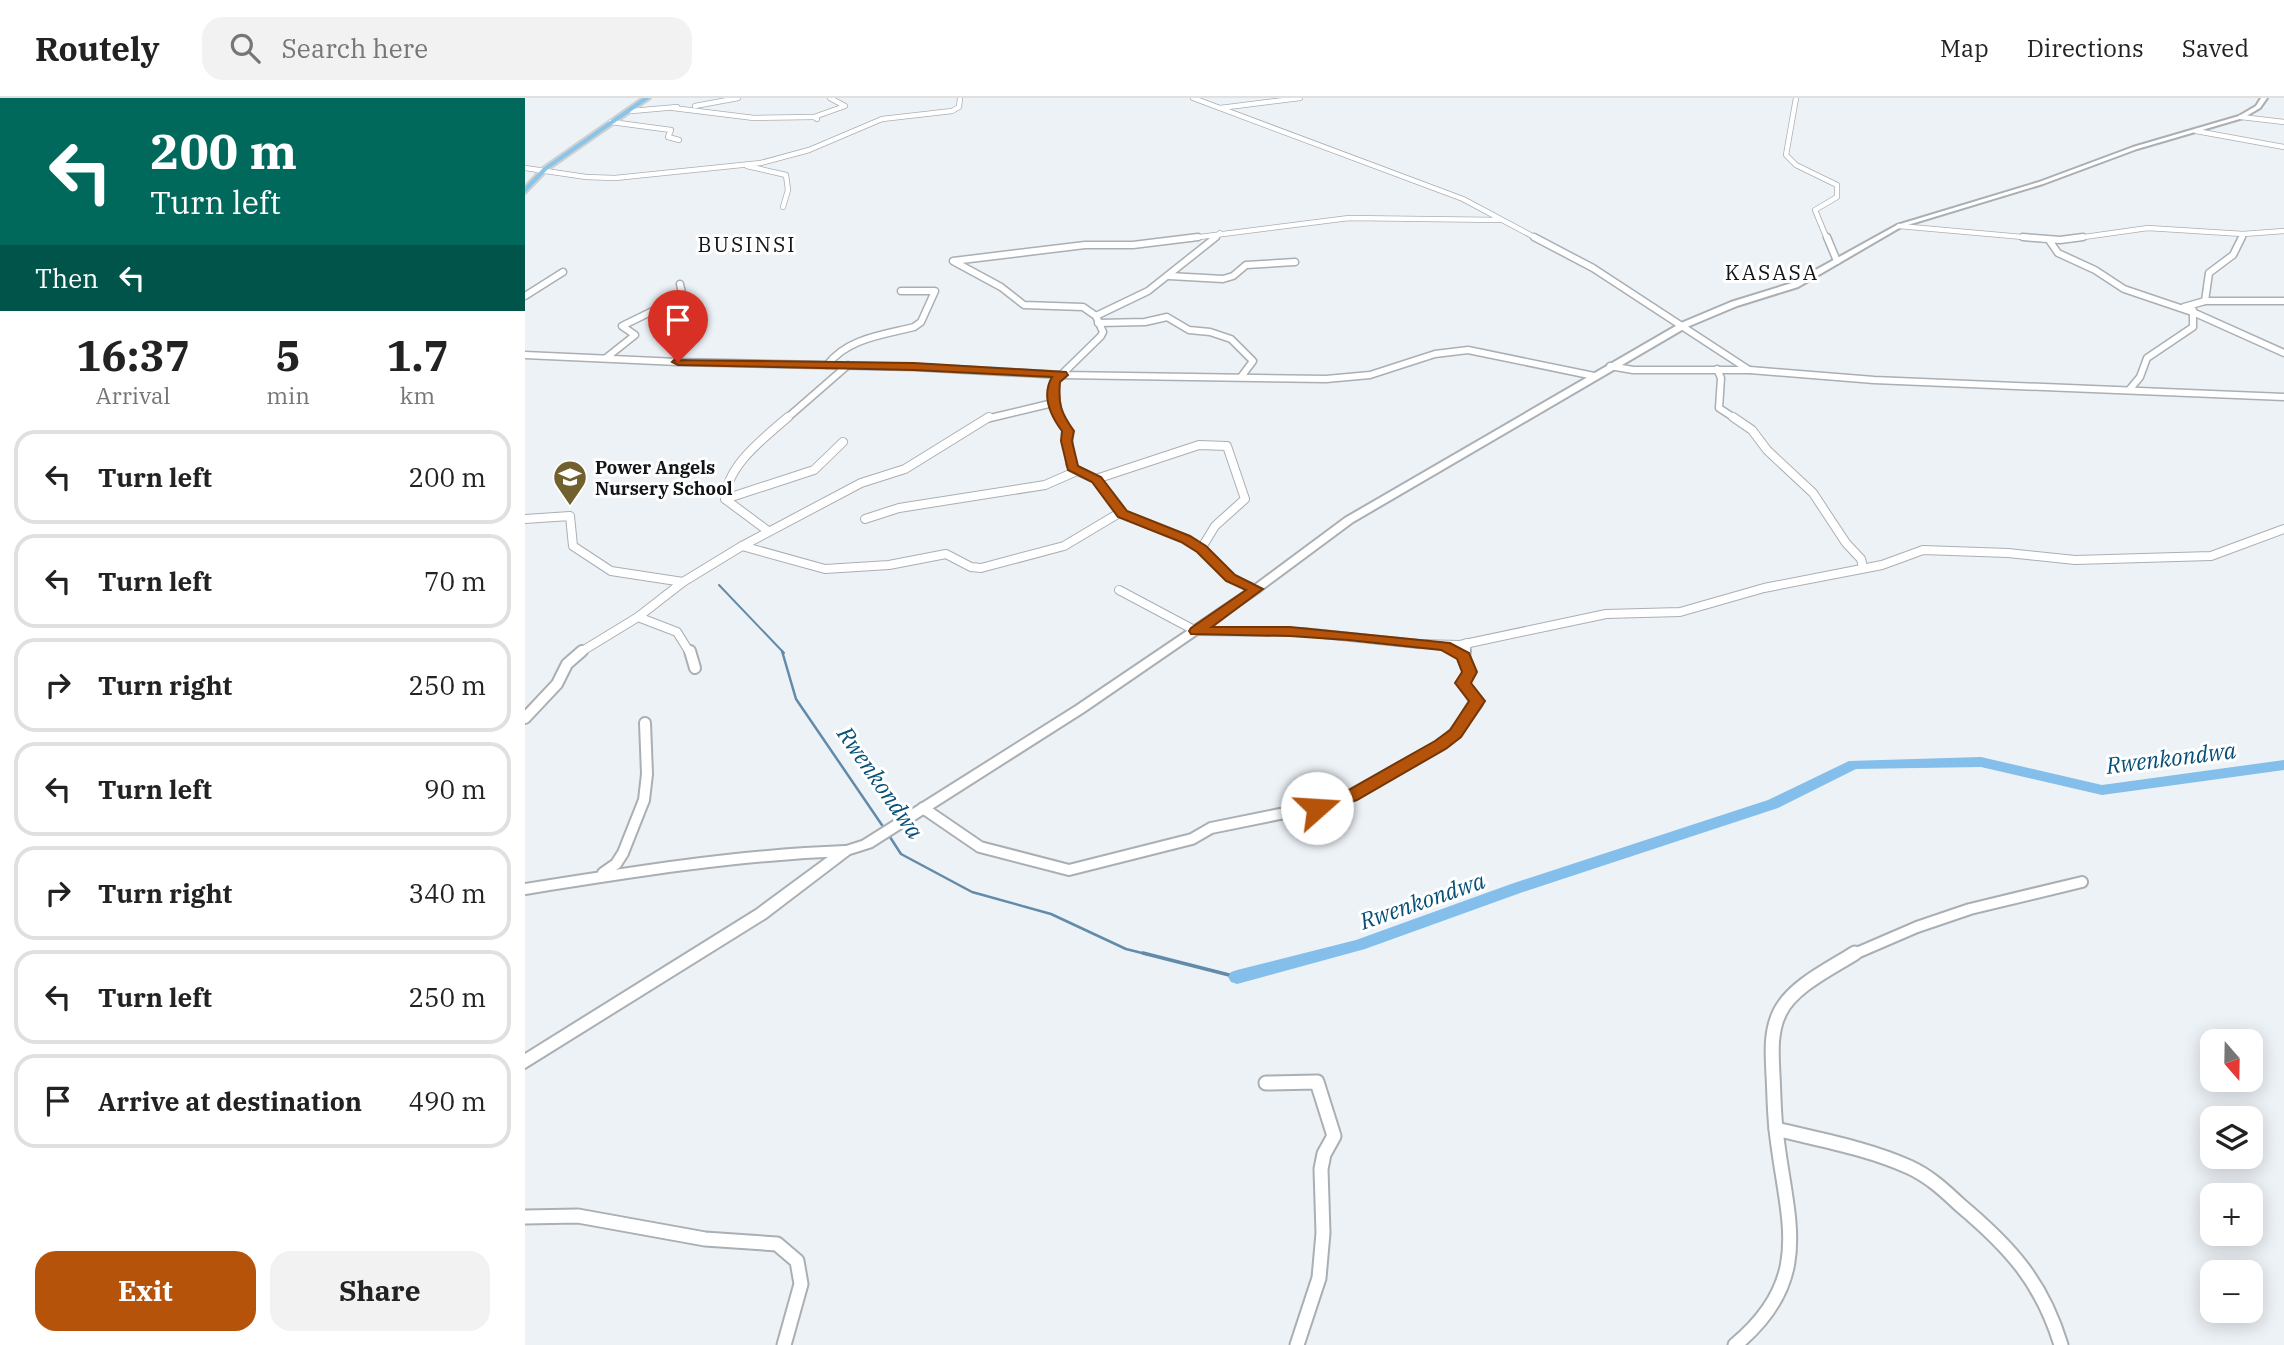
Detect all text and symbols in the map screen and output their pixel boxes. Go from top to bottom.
search box [202,17,692,80]
text: Routely [35,27,160,70]
icon: search [226,29,264,67]
text: Search here [282,31,428,65]
text: Map [1940,32,1989,64]
text: Directions [2027,32,2144,64]
text: Saved [2182,32,2249,64]
text: 200 m [150,119,297,182]
icon: left [35,126,126,217]
text: Turn left [150,181,281,223]
district label: BUSINSI [697,230,797,258]
district label: KASASA [1725,258,1819,286]
icon: left [113,259,151,297]
text: Then [35,261,99,295]
pin [648,290,708,362]
icon: arrive [659,301,697,339]
text: 16:37 [76,328,190,383]
text: 5 [276,328,301,383]
text: 1.7 [386,328,449,383]
text: Arrival [96,380,171,410]
text: min [266,380,310,410]
text: km [400,380,435,410]
place label: Power Angels Nursery School [595,456,733,500]
icon: left [39,458,77,496]
school or university icon: Power Angels Nursery School [551,458,589,507]
text: Turn left [98,460,212,494]
text: 200 m [408,460,486,494]
icon: left [39,562,77,600]
text: Turn left [98,564,212,598]
text: 70 m [424,564,486,598]
icon: right [39,666,77,704]
text: Turn right [98,668,232,702]
text: 250 m [408,668,486,702]
water label: Rwenkondwa [831,719,931,845]
water label: Rwenkondwa [2103,734,2238,780]
icon: left [39,770,77,808]
position arrow [1280,771,1354,845]
text: Turn left [98,772,212,806]
text: 90 m [424,772,486,806]
water label: Rwenkondwa [1354,864,1489,936]
icon: right [39,874,77,912]
text: Turn right [98,876,232,910]
text: 340 m [408,876,486,910]
icon: left [39,978,77,1016]
text: Turn left [98,980,212,1014]
text: 250 m [408,980,486,1014]
north arrow [2200,1029,2263,1092]
map controls [2200,1029,2263,1323]
icon: arrive [39,1082,77,1120]
text: Arrive at destination [98,1084,362,1118]
text: 490 m [408,1084,486,1118]
button: layers [2200,1106,2263,1169]
button: + [2200,1183,2263,1246]
button: Exit [35,1251,256,1331]
button: Share [270,1251,490,1331]
button: − [2200,1260,2263,1323]

